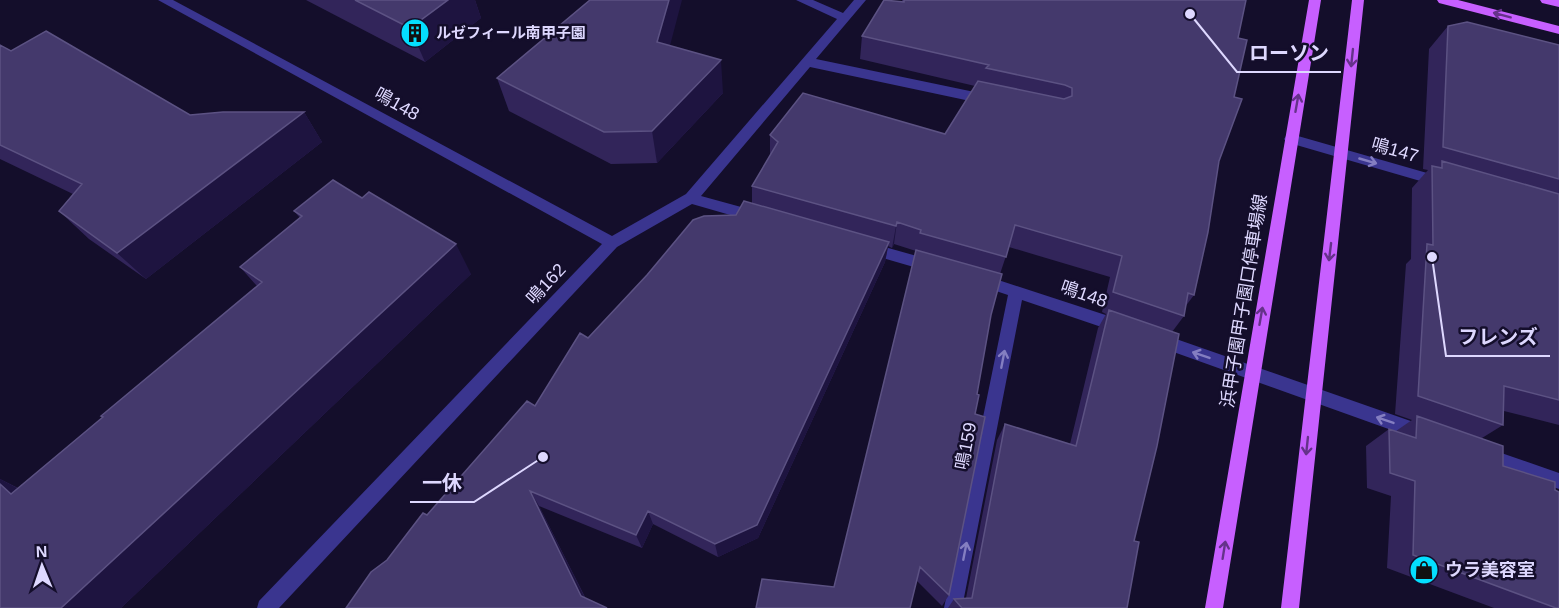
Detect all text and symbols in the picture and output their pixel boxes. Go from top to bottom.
one-way arrow [1493,9,1512,21]
building icon: ルゼフィール南甲子園 [399,17,431,49]
place label: ルゼフィール南甲子園 [436,24,586,41]
callout: ローソン [1237,34,1341,72]
text: ローソン [1249,42,1329,64]
one-way arrow [1346,48,1357,68]
street label: 鳴148 [371,84,423,124]
one-way arrow [1292,94,1303,114]
street label: 鳴147 [1369,134,1421,166]
one-way arrow [1358,156,1377,167]
street label: 浜甲子園甲子園口停車場線 [1217,193,1271,409]
one-way arrow [1324,241,1335,261]
street label: 鳴162 [522,260,570,308]
street label: 鳴148 [1058,277,1110,311]
one-way arrow [1256,307,1267,327]
callout: フレンズ [1446,318,1550,356]
text: フレンズ [1458,326,1538,348]
one-way arrow [1192,348,1211,359]
one-way arrow [997,350,1009,369]
one-way arrow [1376,413,1395,424]
street label: 鳴159 [952,421,980,471]
one-way arrow [1301,435,1312,455]
callout: 一休 [410,464,474,502]
text: 一休 [422,472,462,494]
north arrow [12,536,72,596]
one-way arrow [960,541,971,561]
one-way arrow [1218,541,1229,561]
text: N [35,543,48,560]
shop icon: ウラ美容室 [1408,554,1440,586]
place label: ウラ美容室 [1445,560,1535,580]

